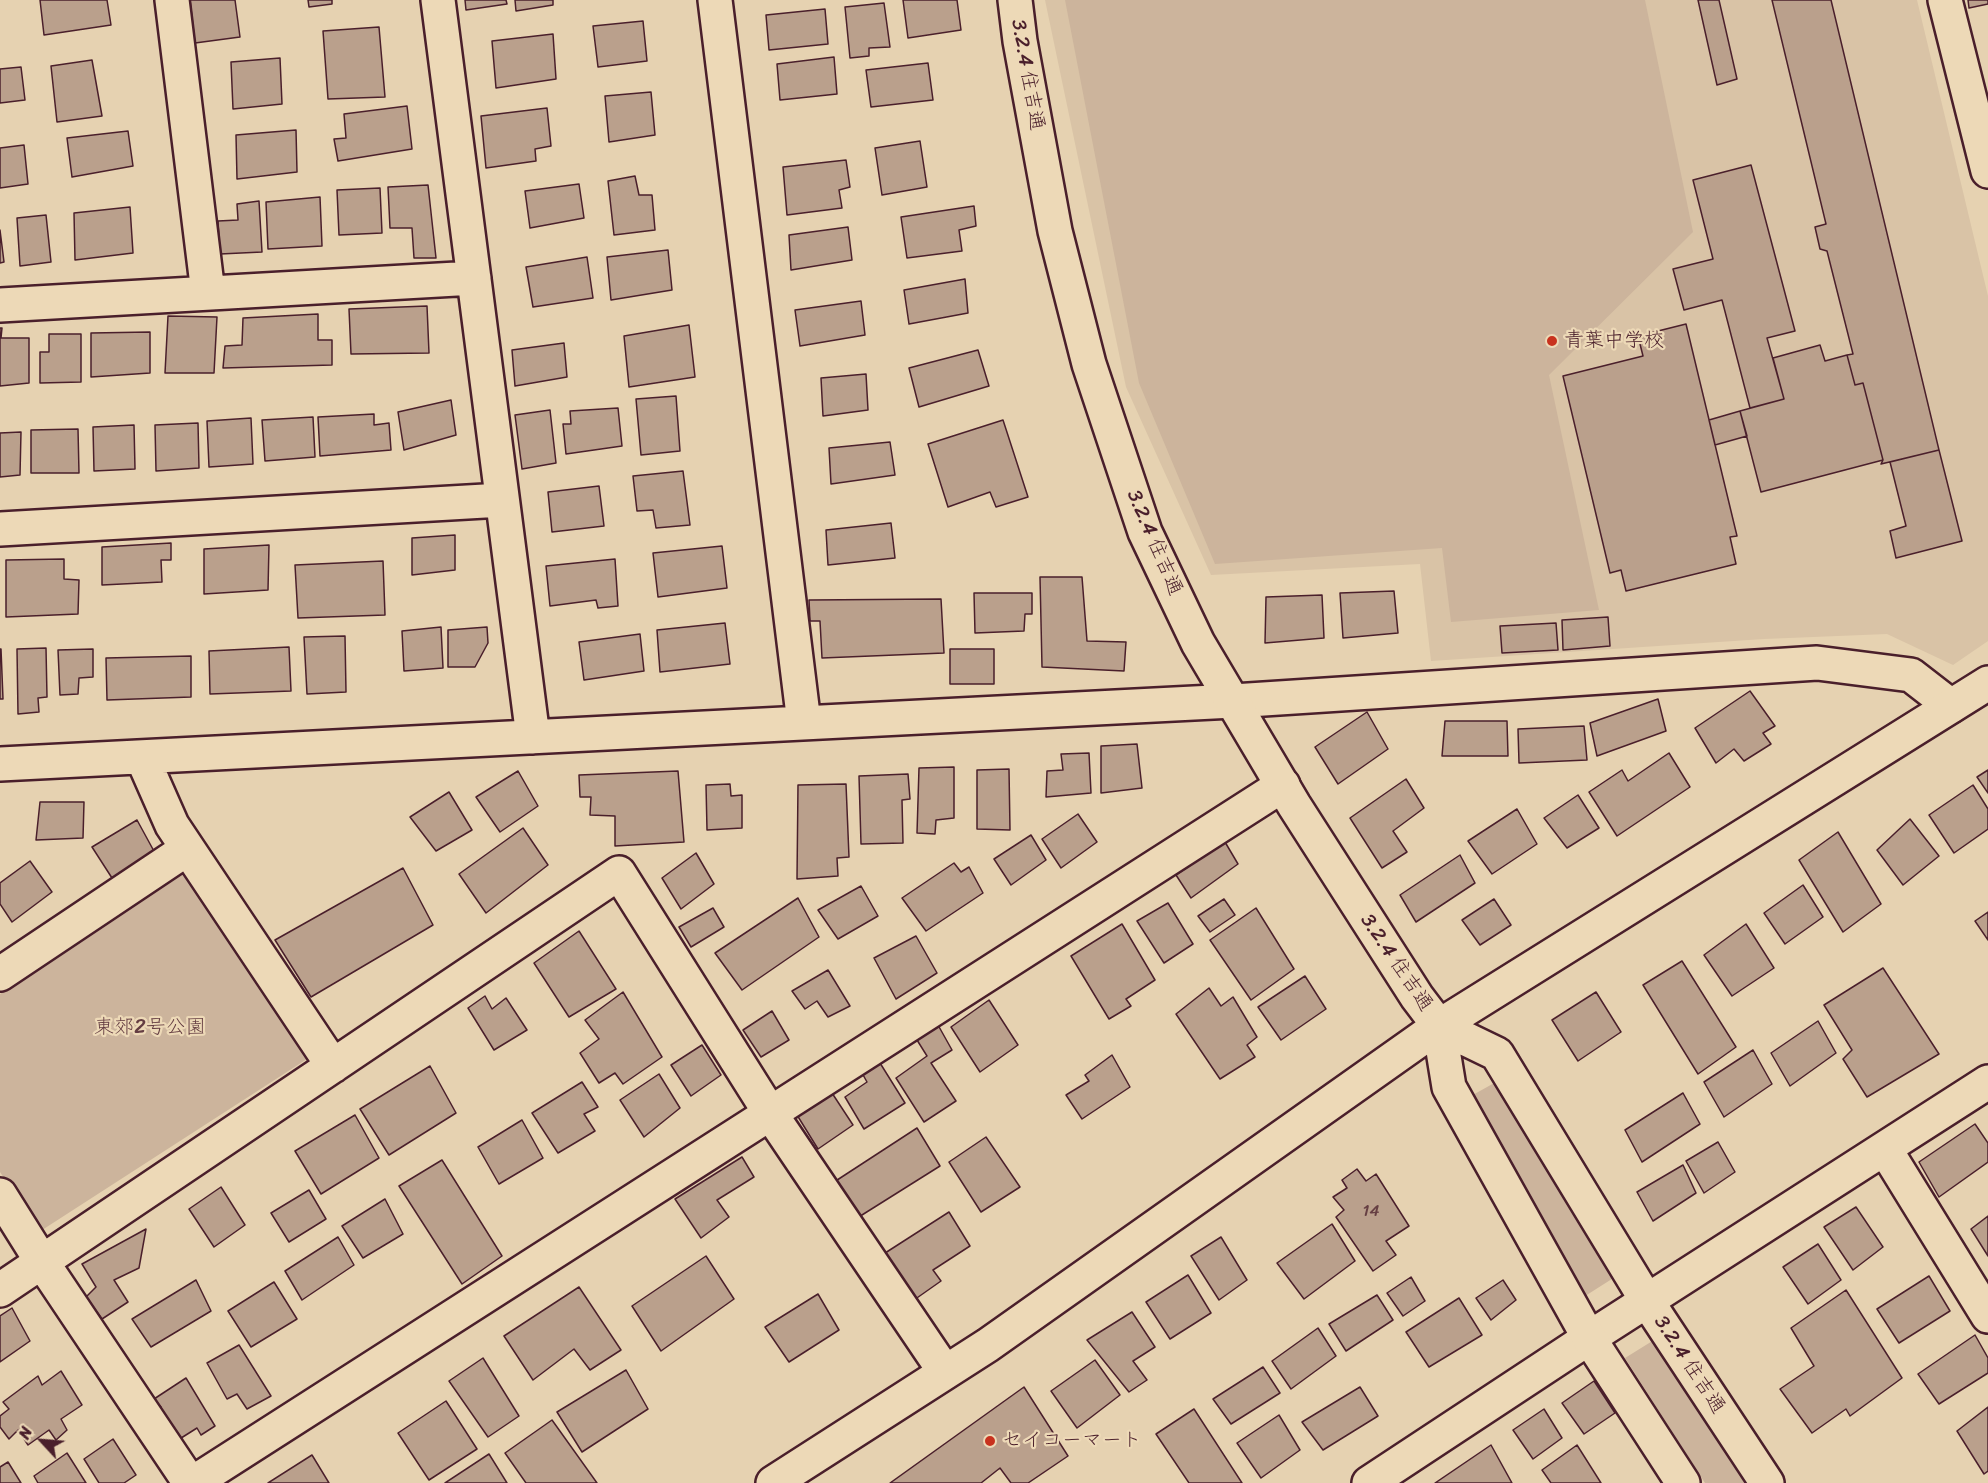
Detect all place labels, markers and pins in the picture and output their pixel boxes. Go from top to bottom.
place label: 青葉中学校 [1564,329,1664,353]
marker: 青葉中学校 [1545,334,1559,348]
place label: セイコーマート [1002,1429,1142,1453]
marker: セイコーマート [983,1434,997,1448]

